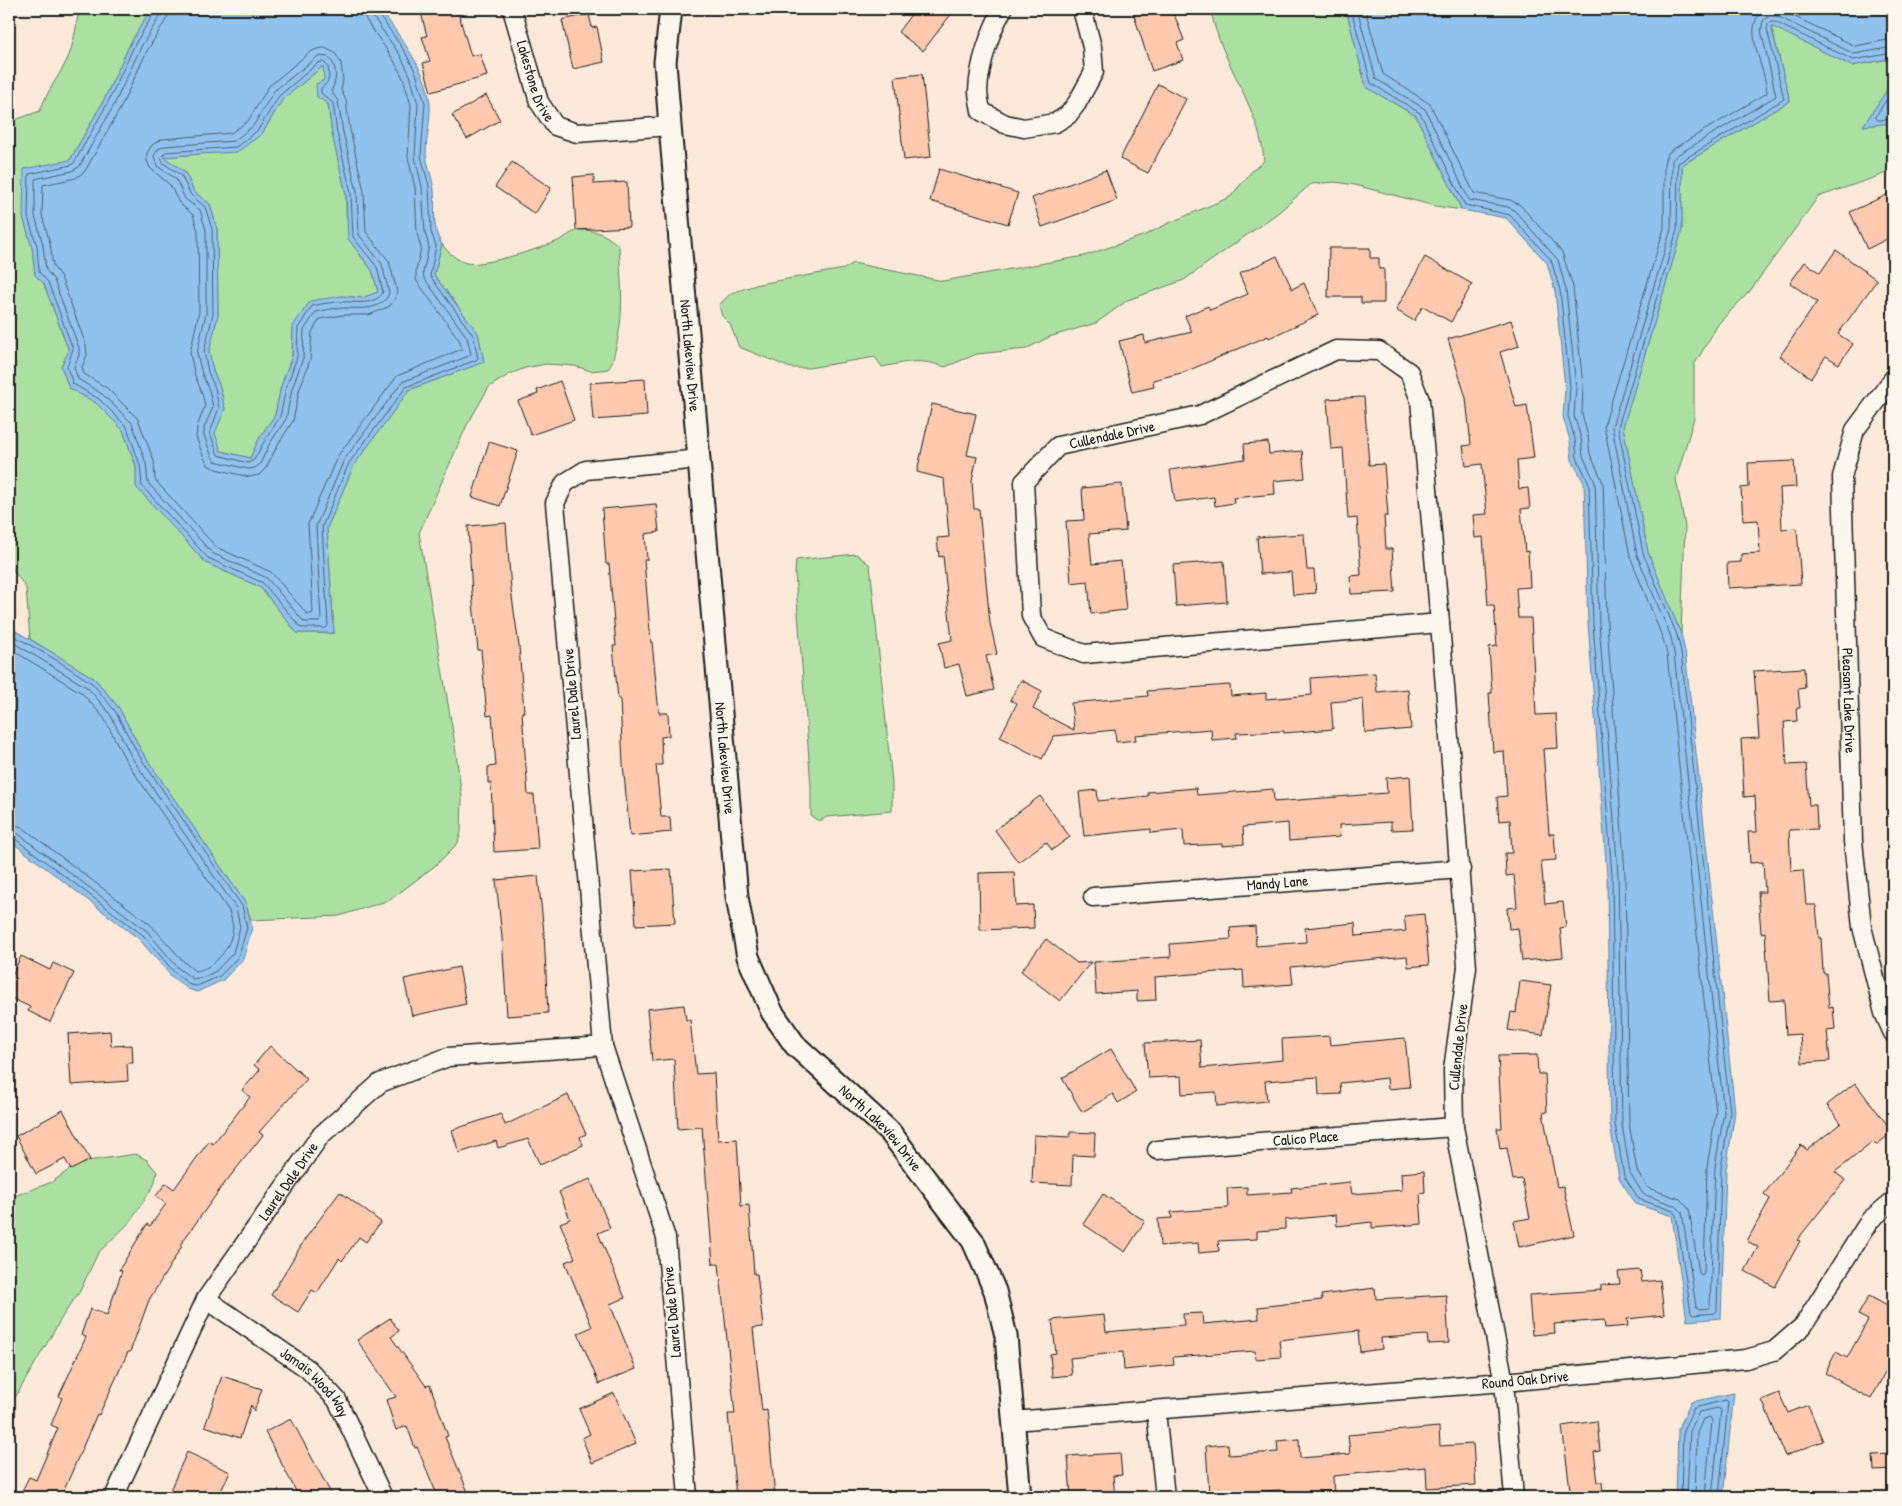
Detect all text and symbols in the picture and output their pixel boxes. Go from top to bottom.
street label: Lakestone Drive [512,38,560,126]
street label: North Lakeview Drive [675,299,706,413]
street label: Cullendale Drive [1067,415,1157,454]
street label: Pleasant Lake Drive [1837,647,1861,754]
street label: Laurel Dale Drive [557,648,586,740]
street label: North Lakeview Drive [710,701,741,815]
street label: Mandy Lane [1246,870,1309,895]
street label: Cullendale Drive [1443,1003,1472,1091]
street label: North Lakeview Drive [835,1079,927,1175]
street label: Calico Place [1272,1125,1339,1151]
street label: Laurel Dale Drive [253,1137,323,1224]
street label: Laurel Dale Drive [657,1266,686,1358]
street label: Jamais Wood Way [276,1342,355,1421]
street label: Round Oak Drive [1481,1365,1570,1394]

